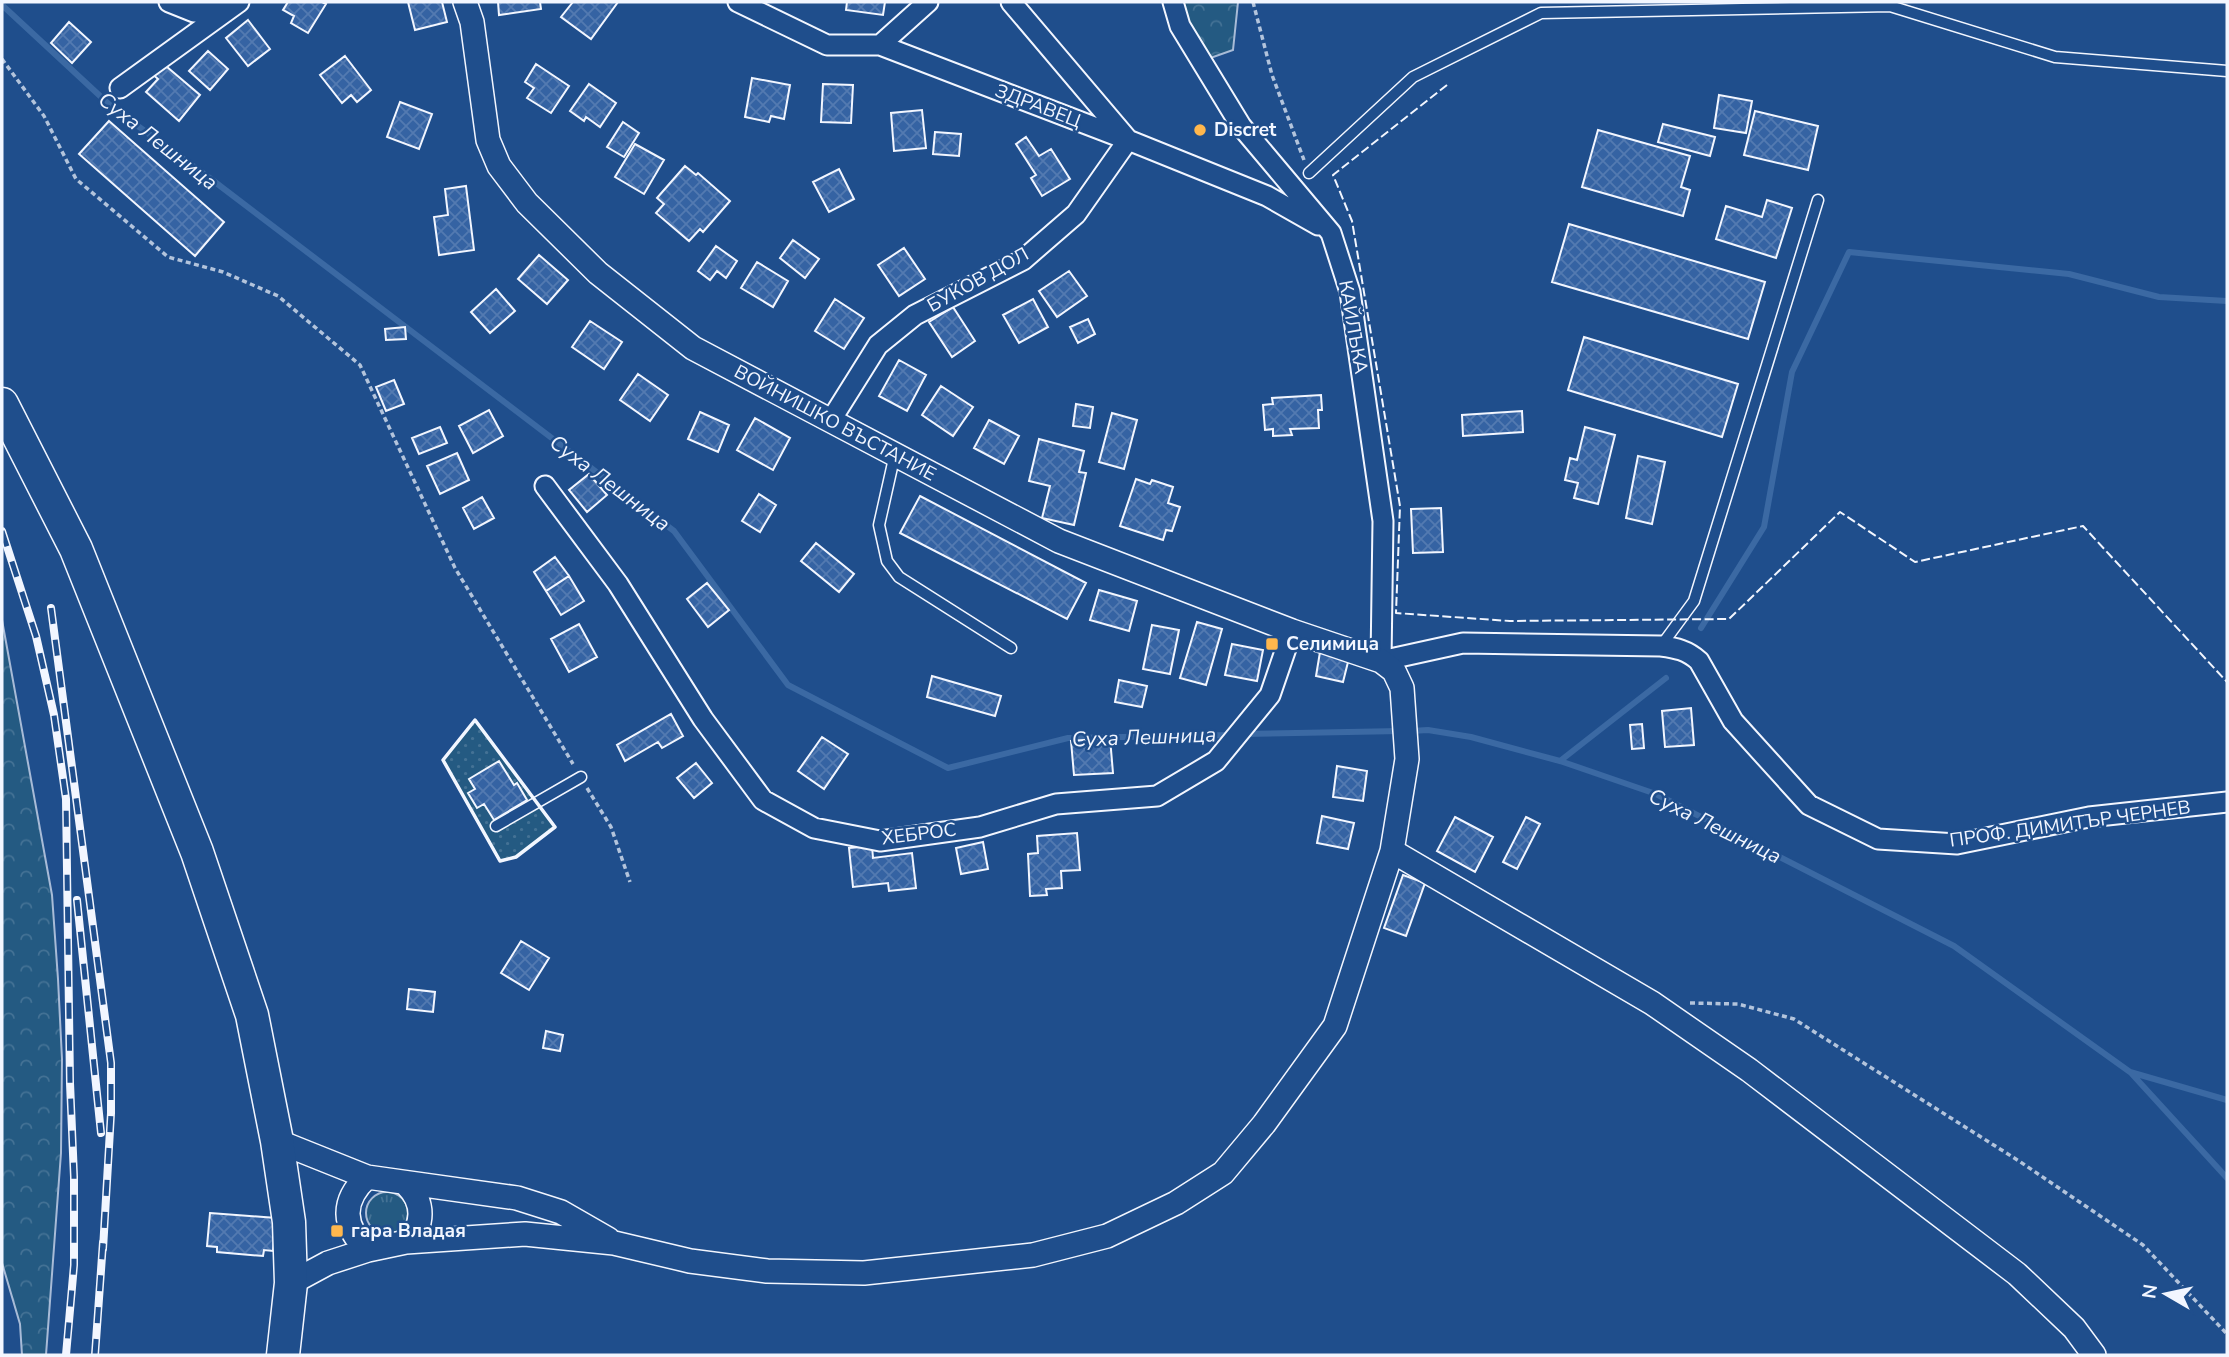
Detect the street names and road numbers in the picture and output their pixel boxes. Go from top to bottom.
street label: ЗДРАВЕЦ [991,78,1085,134]
street label: БУКОВ ДОЛ [922,241,1034,319]
street label: КАЙЛЪКА [1332,278,1374,376]
street label: ВОЙНИШКО ВЪСТАНИЕ [730,359,940,487]
street label: ПРОФ. ДИМИТЪР ЧЕРНЕВ [1948,794,2192,854]
street label: ХЕБРОС [880,817,958,851]

